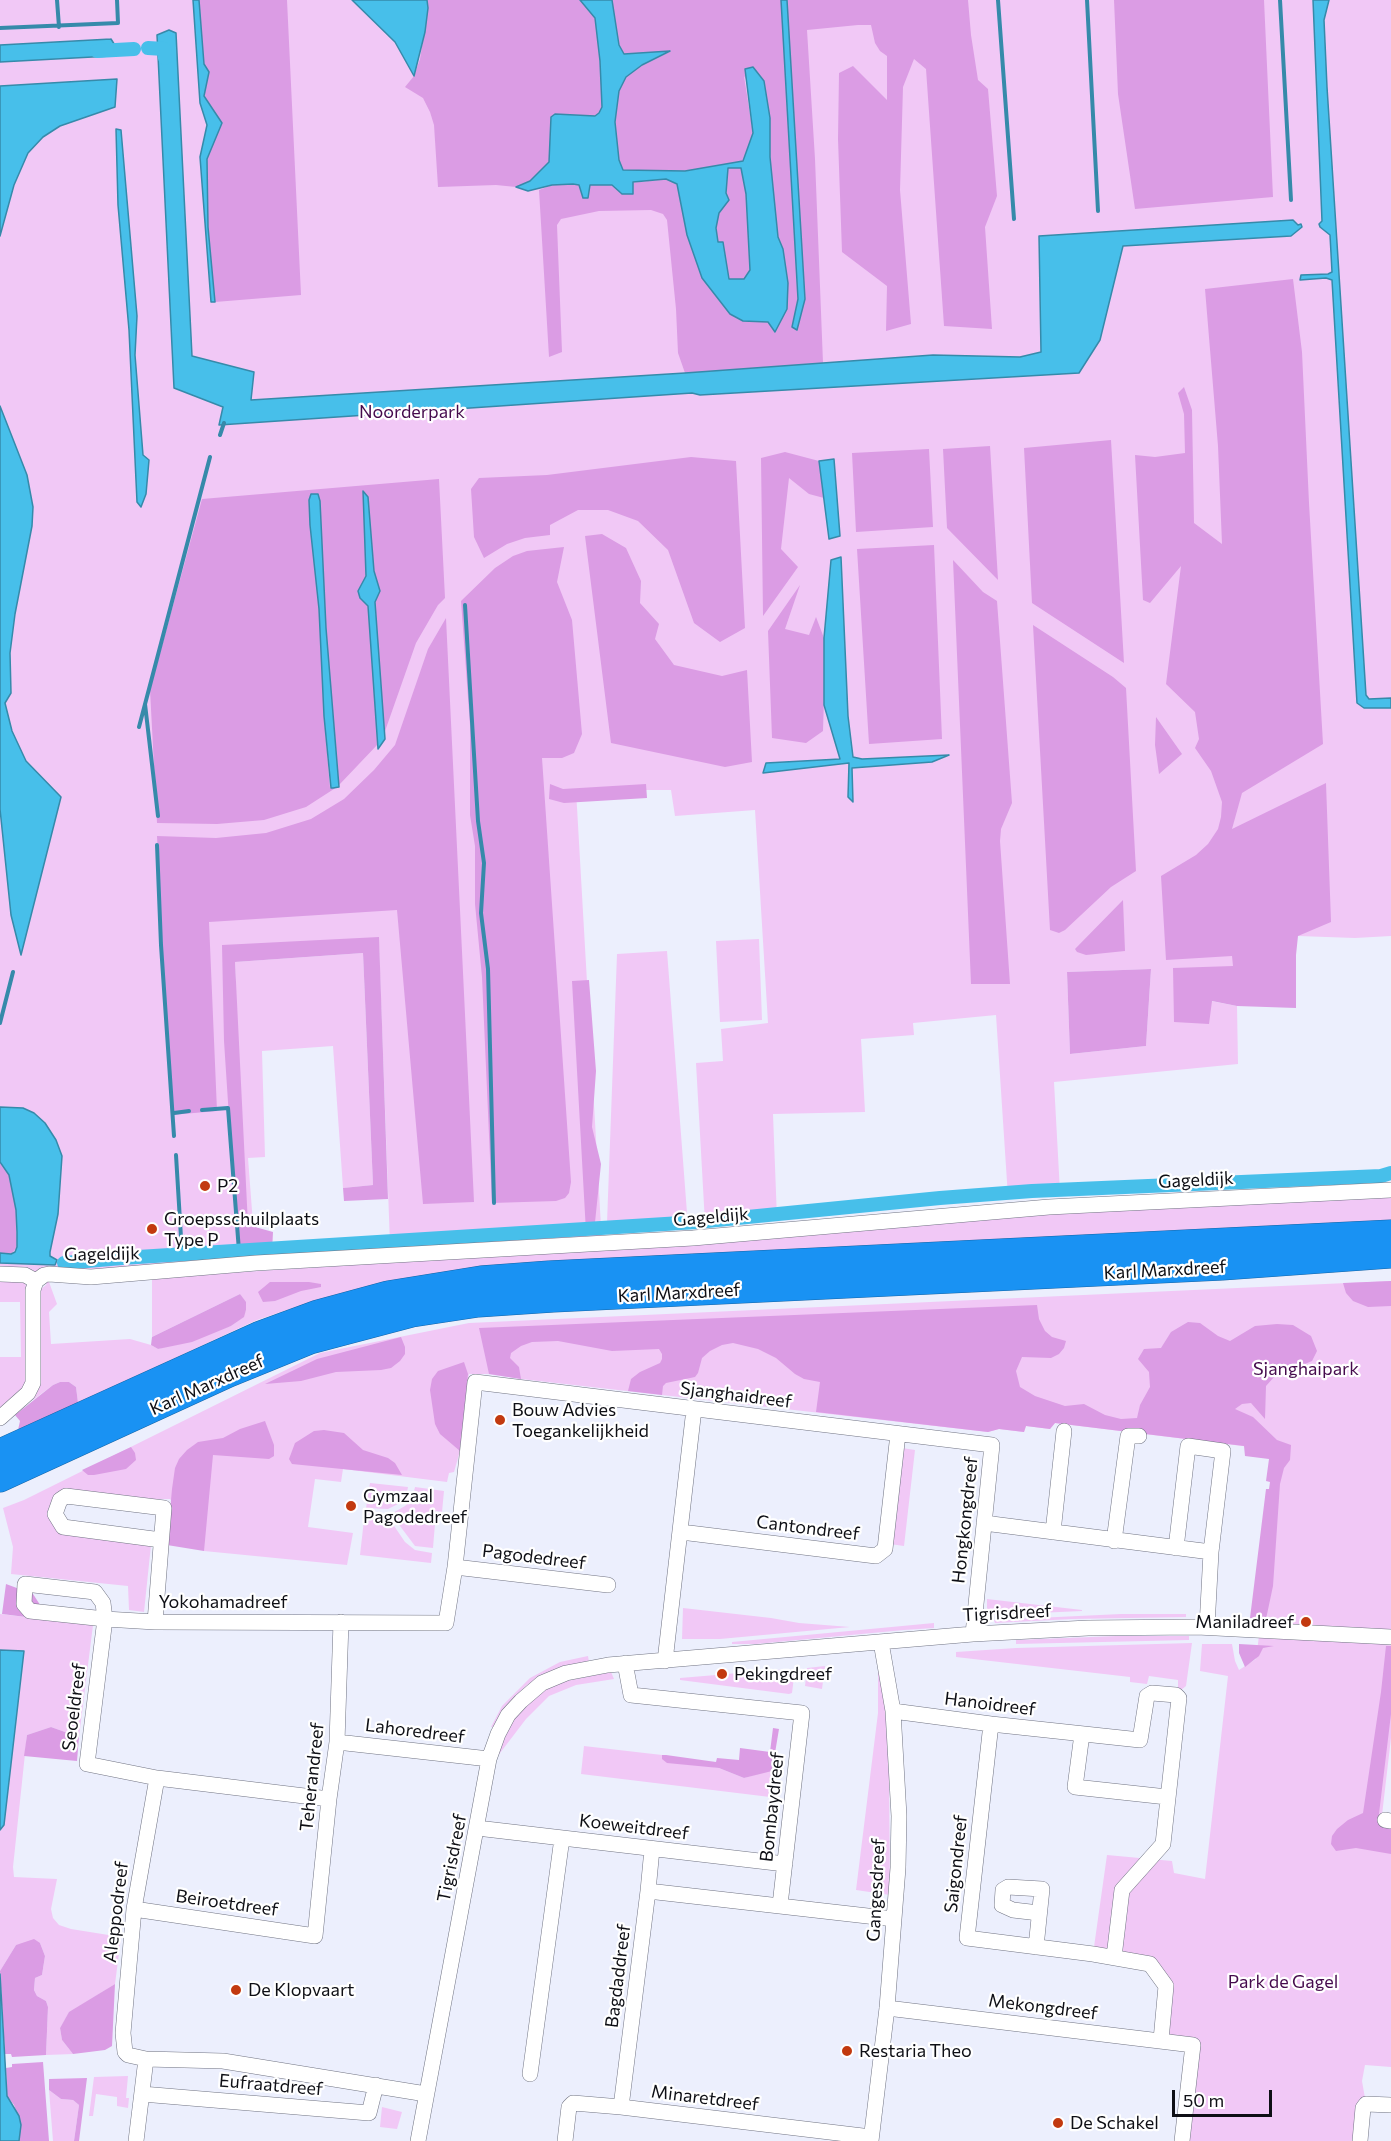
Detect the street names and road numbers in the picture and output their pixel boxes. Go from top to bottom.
street label: Gageldijk [1158,1167,1234,1193]
street label: Gageldijk [672,1203,750,1231]
street label: Gageldijk [64,1243,140,1265]
street label: Karl Marxdreef [1103,1256,1227,1284]
street label: Karl Marxdreef [617,1279,741,1307]
street label: Karl Marxdreef [147,1350,267,1420]
street label: Sjanghaidreef [679,1377,793,1413]
street label: Hongkongdreef [948,1455,982,1585]
street label: Cantondreef [755,1511,861,1545]
street label: Pagodedreef [481,1540,587,1574]
street label: Yokohamadreef [158,1591,288,1613]
street label: Tigrisdreef [962,1600,1052,1626]
street label: Seoeldreef [58,1662,90,1752]
street label: Hanoidreef [943,1688,1037,1720]
street label: Lahoredreef [364,1714,466,1748]
street label: Teherandreef [296,1721,328,1833]
street label: Bombaydreef [755,1751,789,1863]
street label: Koeweitdreef [578,1810,690,1844]
street label: Tigrisdreef [433,1812,471,1904]
street label: Saigondreef [940,1814,972,1914]
street label: Gangesdreef [863,1838,889,1942]
street label: Aleppodreef [99,1860,133,1964]
street label: Beiroetdreef [174,1885,280,1921]
street label: Bagdaddreef [601,1923,635,2029]
street label: Mekongdreef [987,1990,1099,2024]
street label: Eufraatdreef [218,2070,324,2100]
street label: Minaretdreef [650,2081,760,2115]

